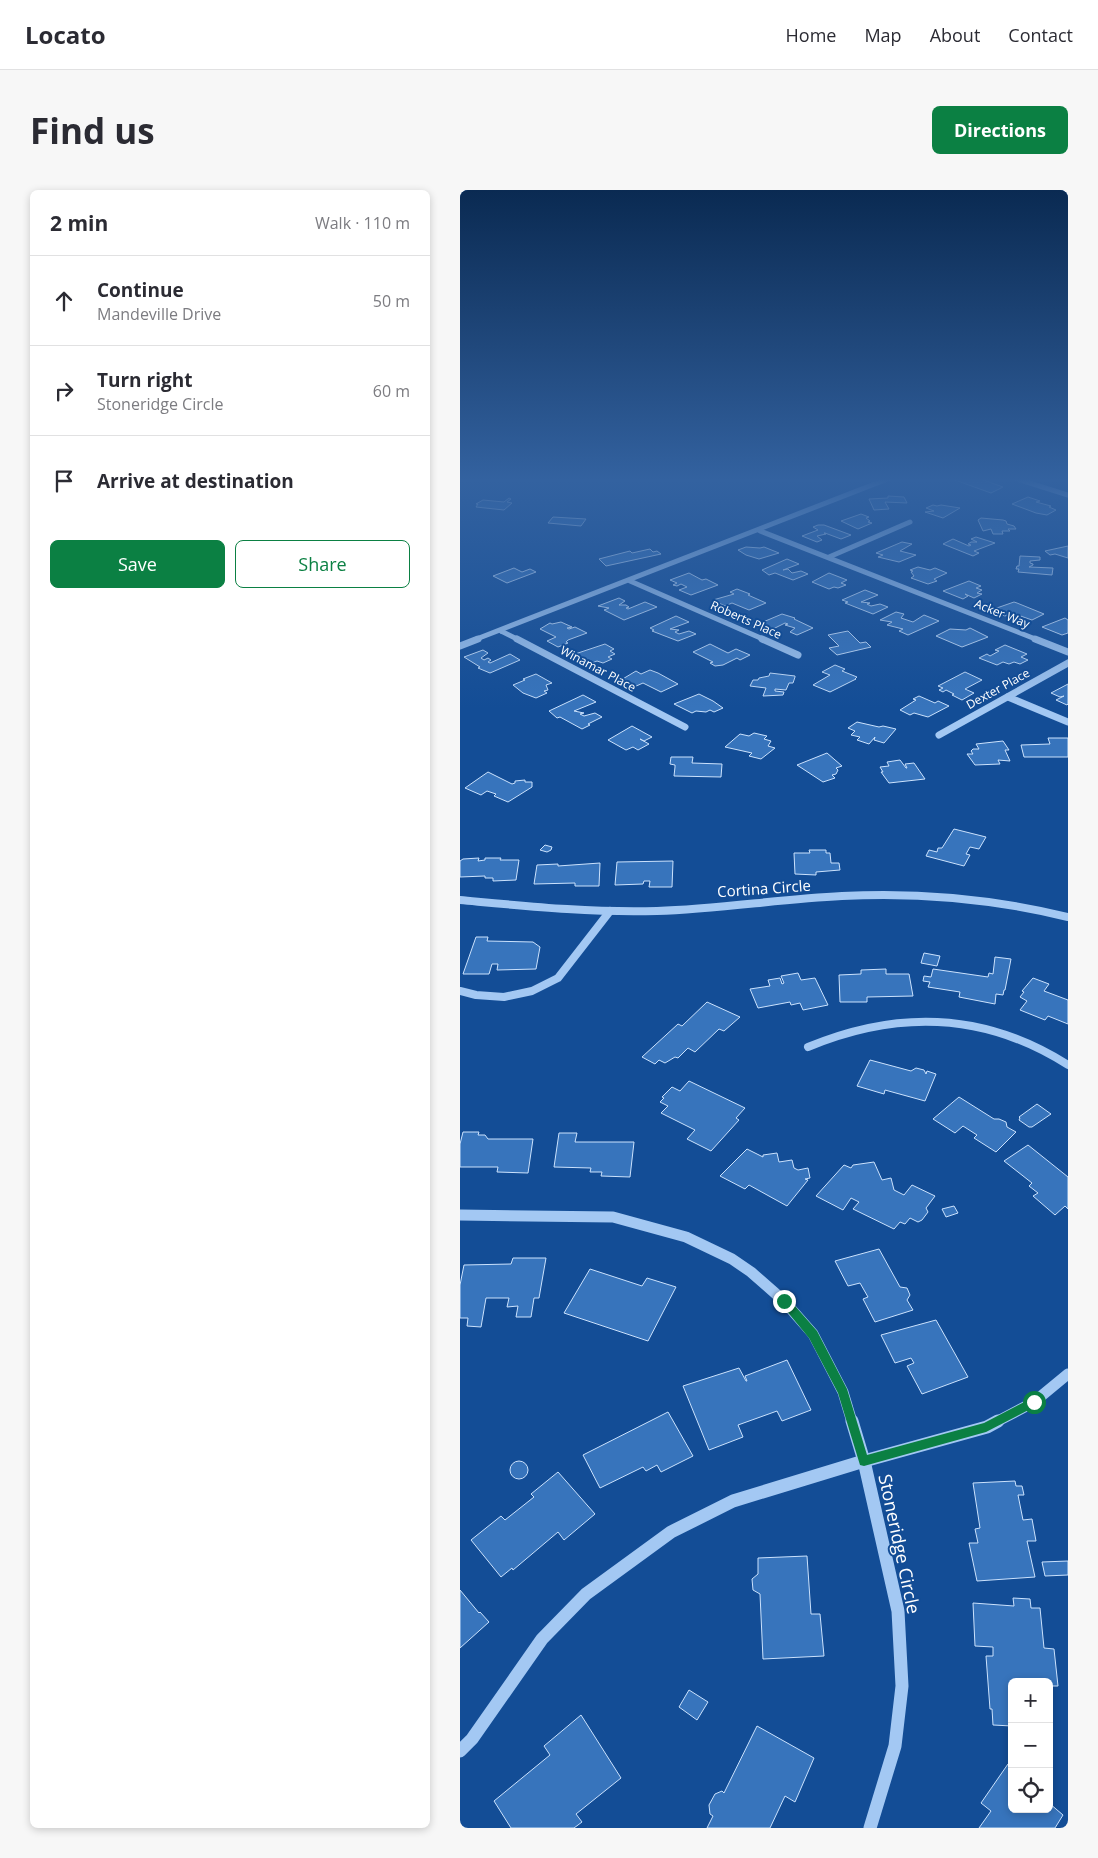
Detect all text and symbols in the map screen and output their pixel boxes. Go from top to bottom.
text: Locato [25,18,106,51]
text: Home [786,23,836,47]
text: Map [864,23,902,47]
text: About [930,23,980,47]
text: Contact [1008,23,1073,47]
button: Directions [932,106,1068,154]
text: Find us [30,107,155,154]
text: 2 min [50,209,108,237]
text: Walk · 110 m [315,212,410,234]
text: Continue [97,277,184,303]
icon: ahead [50,287,78,315]
text: 50 m [373,290,410,312]
text: Mandeville Drive [97,303,221,325]
text: Turn right [97,367,192,393]
icon: right [50,377,78,405]
text: 60 m [373,380,410,402]
text: Stoneridge Circle [97,393,223,415]
icon: arrive [50,467,78,495]
text: Arrive at destination [97,468,294,494]
button: Save [50,540,225,588]
button: Share [235,540,410,588]
street label: Acker Way [972,595,1033,633]
street label: Roberts Place [708,596,785,643]
street label: Winamar Place [557,641,639,696]
street label: Dexter Place [963,664,1033,713]
street label: Cortina Circle [716,875,811,901]
route end [773,1290,796,1313]
route start [1023,1391,1046,1414]
street label: Stoneridge Circle [873,1472,927,1616]
map controls [1008,1678,1053,1813]
button: + [1008,1678,1053,1723]
button: − [1008,1723,1053,1768]
button: locate [1008,1768,1053,1813]

